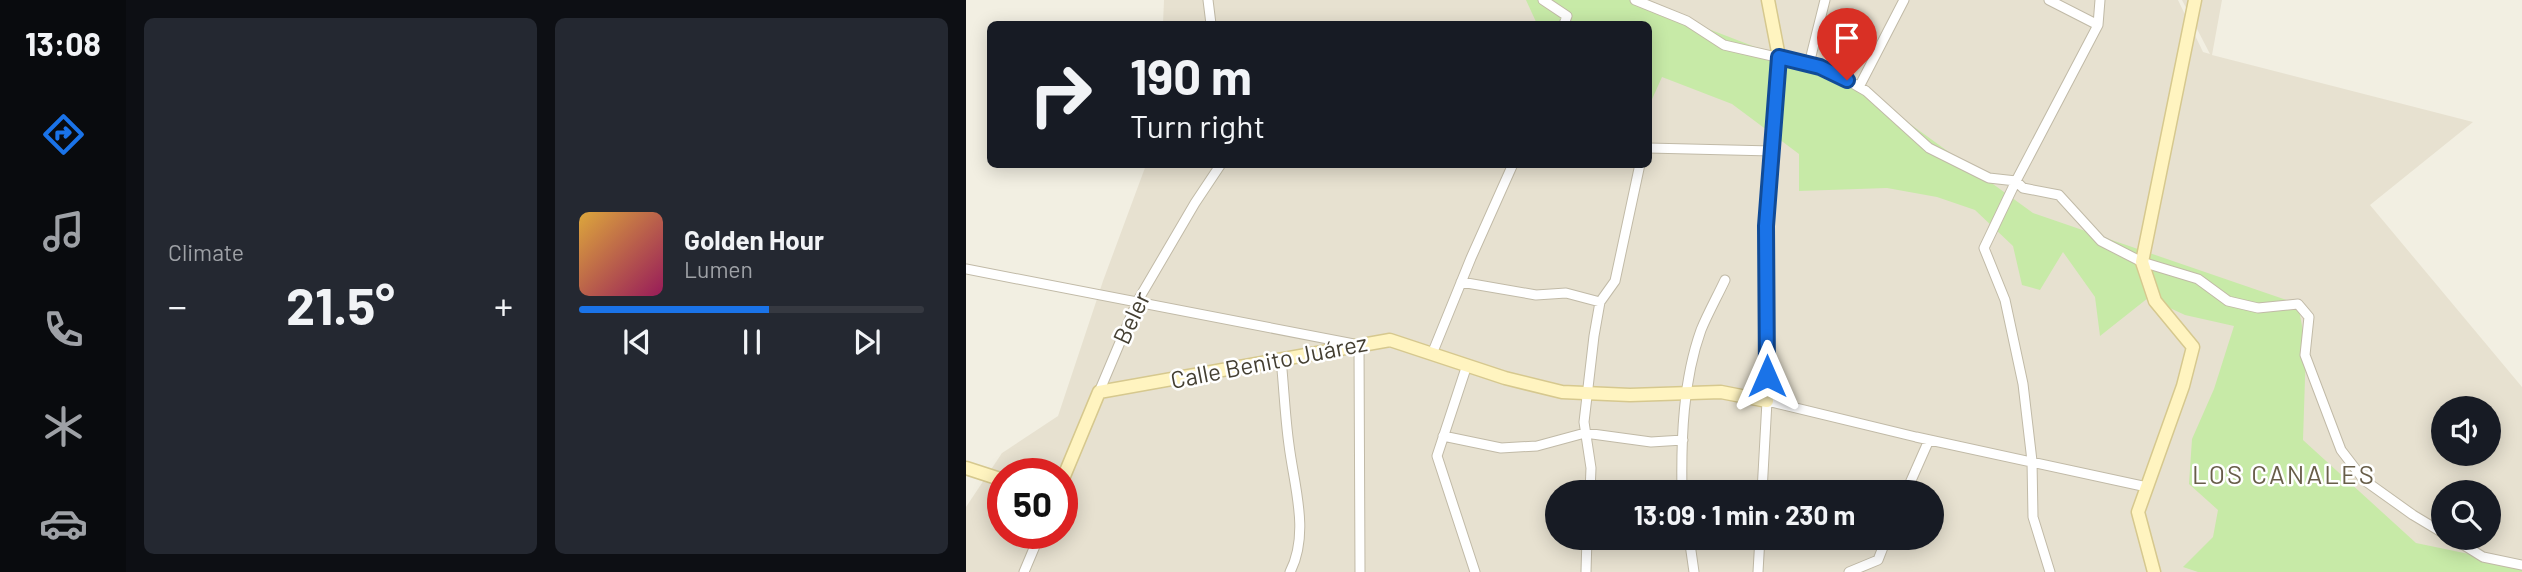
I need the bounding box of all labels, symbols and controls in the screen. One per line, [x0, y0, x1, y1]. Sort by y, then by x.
pin [1817, 8, 1877, 80]
icon: arrive [1828, 19, 1866, 57]
text: 13:08 [25, 24, 101, 62]
text: 190 m [1130, 46, 1252, 105]
icon: right [1015, 49, 1106, 140]
text: Turn right [1130, 106, 1265, 144]
icon: directions [39, 110, 88, 159]
icon: music [39, 207, 88, 256]
text: Golden Hour [684, 224, 824, 255]
text: Climate [168, 238, 244, 266]
text: Lumen [684, 255, 753, 283]
text: 21.5° [286, 273, 395, 335]
text: − [168, 282, 187, 328]
text: + [494, 282, 513, 328]
street label: Beler [1106, 286, 1155, 348]
icon: phone [39, 305, 88, 354]
icon: previous [618, 323, 656, 361]
icon: pause [733, 323, 771, 361]
icon: next [848, 323, 886, 361]
street label: Calle Benito Juárez [1168, 327, 1369, 394]
position arrow [1730, 339, 1804, 413]
map controls [2431, 396, 2501, 550]
button: sound [2431, 396, 2501, 466]
icon: climate [39, 402, 88, 451]
speed limit sign: 50 [987, 458, 1078, 549]
district label: LOS CANALES [2192, 458, 2376, 489]
button: search [2431, 480, 2501, 550]
icon: car [39, 499, 88, 548]
text: 13:09 · 1 min · 230 m [1634, 499, 1855, 530]

